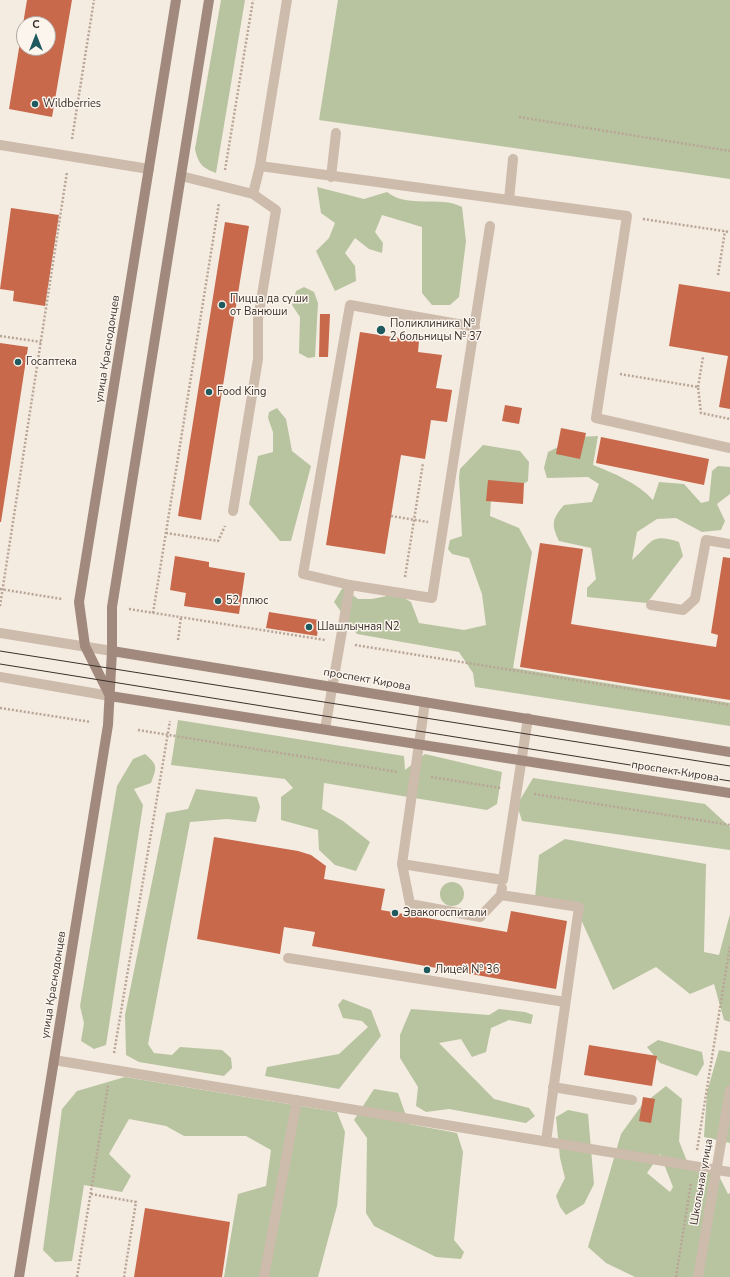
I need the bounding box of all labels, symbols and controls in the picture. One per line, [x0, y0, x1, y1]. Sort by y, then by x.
north arrow [16, 16, 56, 56]
text: С [32, 17, 40, 32]
place label: Wildberries [43, 97, 101, 111]
marker: Wildberries [30, 99, 40, 109]
place label: Пицца да суши от Ванюши [230, 292, 308, 318]
street label: улица Краснодонцев [93, 294, 123, 404]
marker: Пицца да суши от Ванюши [217, 300, 227, 310]
place label: Поликлиника № 2 больницы № 37 [390, 317, 482, 343]
marker: Поликлиника № 2 больницы № 37 [375, 324, 387, 336]
place label: Госаптека [26, 355, 77, 369]
marker: Госаптека [13, 357, 23, 367]
place label: Food King [217, 385, 266, 399]
marker: Food King [204, 387, 214, 397]
place label: 52 плюс [226, 594, 268, 608]
marker: 52 плюс [213, 596, 223, 606]
place label: Шашлычная N2 [317, 620, 400, 634]
marker: Шашлычная N2 [304, 622, 314, 632]
street label: проспект Кирова [322, 666, 412, 694]
street label: проспект Кирова [630, 759, 720, 785]
place label: Эвакогоспитали [403, 906, 487, 920]
marker: Эвакогоспитали [390, 908, 400, 918]
street label: улица Краснодонцев [39, 930, 69, 1040]
place label: Лицей № 36 [435, 963, 499, 977]
marker: Лицей № 36 [422, 965, 432, 975]
street label: Школьная улица [688, 1138, 716, 1226]

